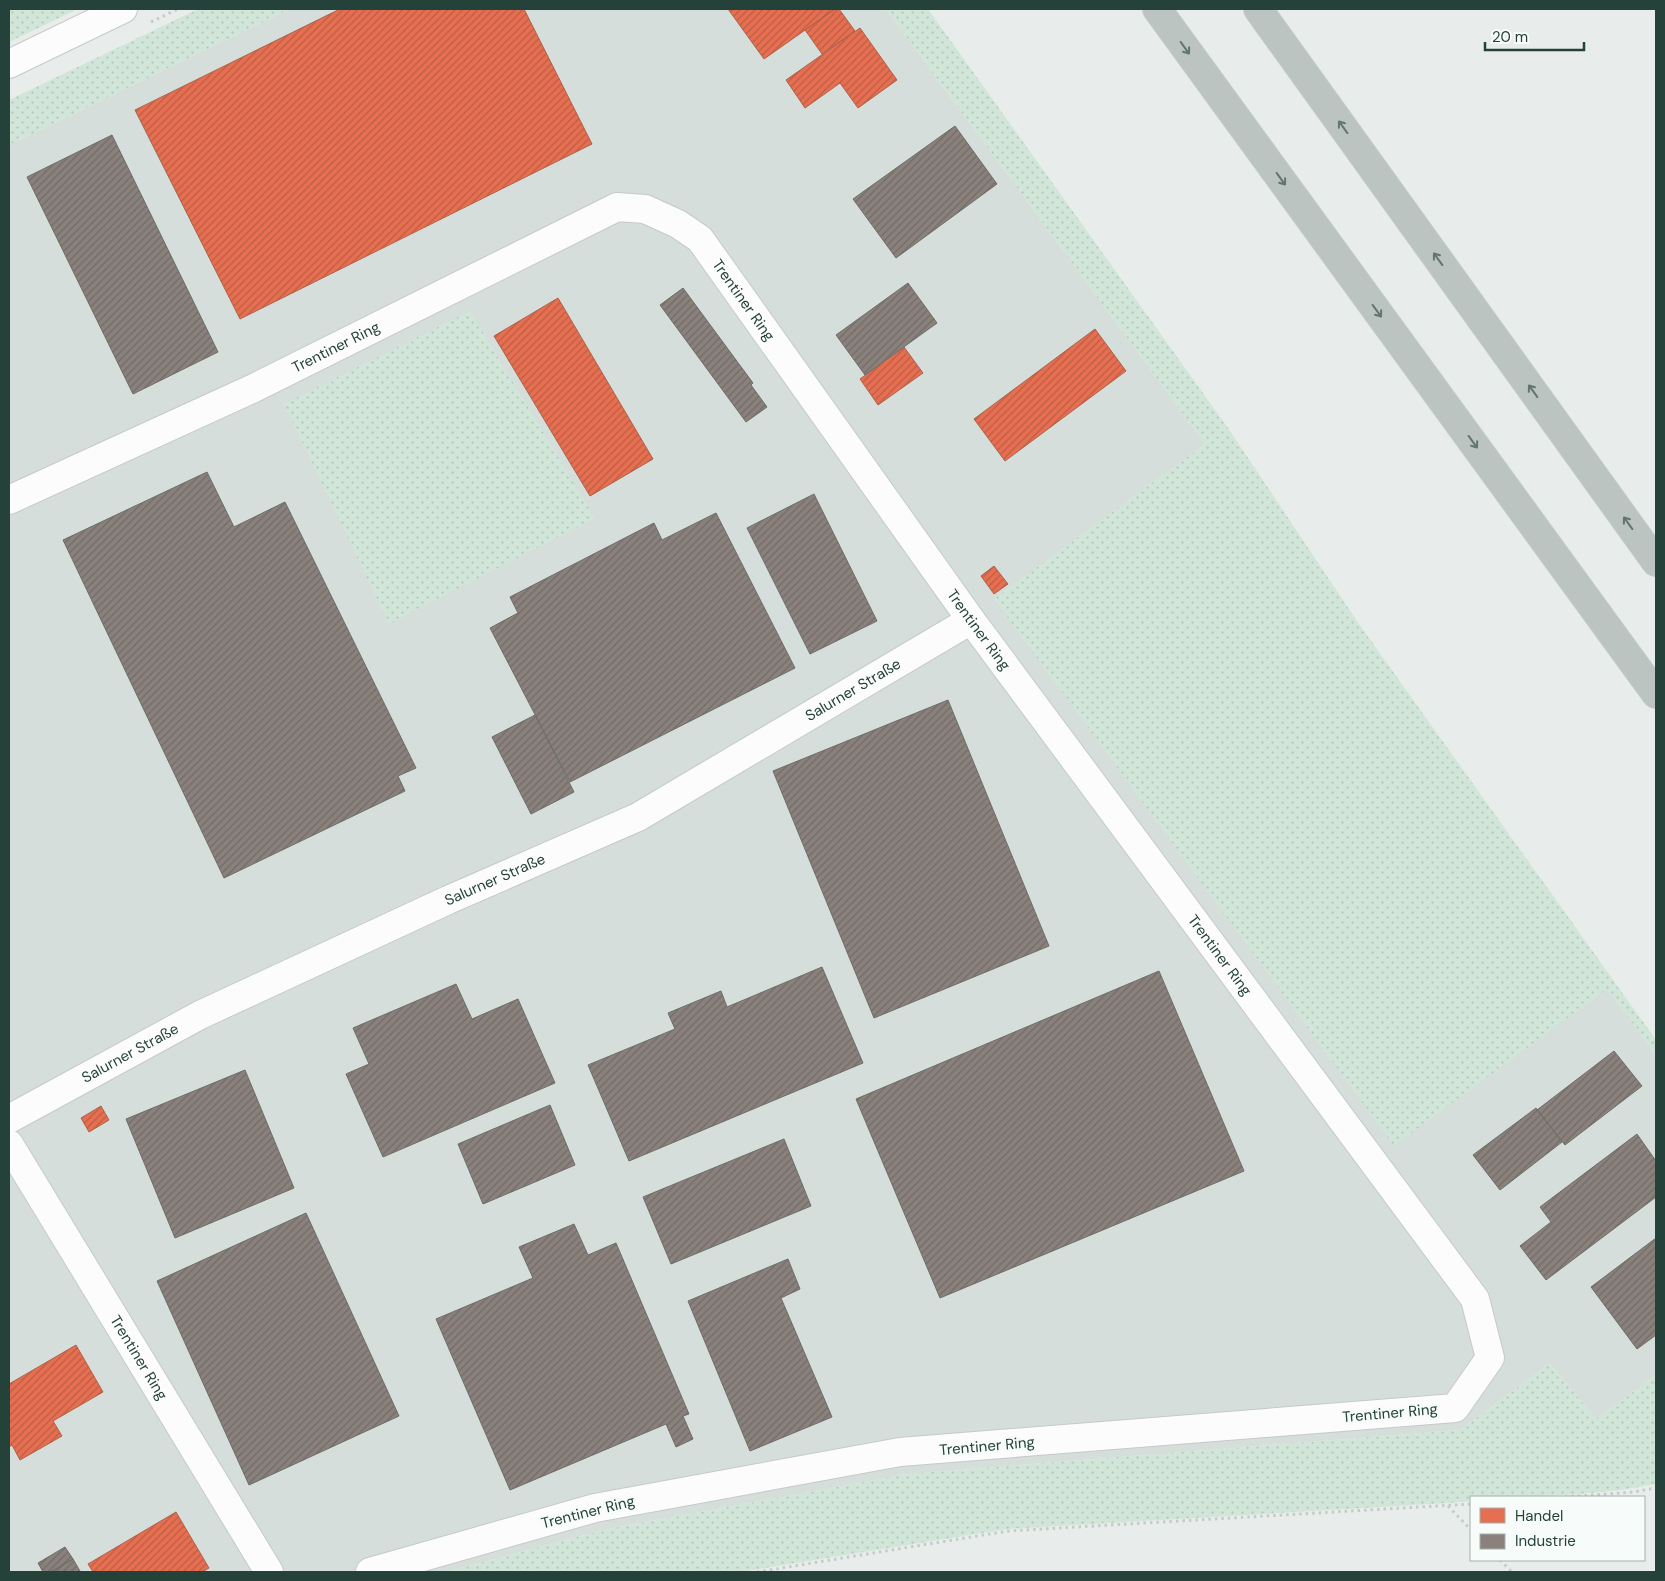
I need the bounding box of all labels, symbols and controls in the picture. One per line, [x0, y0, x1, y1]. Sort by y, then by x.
scale bar [1485, 20, 1584, 52]
text: 20 m [1492, 27, 1528, 47]
one-way arrow [1180, 41, 1190, 55]
one-way arrow [1338, 120, 1348, 134]
one-way arrow [1276, 172, 1286, 186]
one-way arrow [1433, 252, 1443, 266]
street label: Trentiner Ring [708, 255, 779, 345]
one-way arrow [1372, 304, 1382, 318]
street label: Trentiner Ring [289, 317, 383, 377]
one-way arrow [1528, 384, 1538, 398]
one-way arrow [1467, 435, 1478, 448]
one-way arrow [1623, 516, 1633, 530]
street label: Trentiner Ring [942, 585, 1015, 674]
street label: Salurner Straße [802, 654, 904, 726]
street label: Salurner Straße [442, 849, 548, 910]
street label: Trentiner Ring [1183, 911, 1256, 1000]
street label: Salurner Straße [78, 1018, 182, 1088]
street label: Trentiner Ring [105, 1312, 172, 1404]
street label: Trentiner Ring [1342, 1399, 1438, 1427]
street label: Trentiner Ring [939, 1432, 1035, 1460]
street label: Trentiner Ring [539, 1491, 637, 1533]
legend [1470, 1496, 1645, 1561]
text: Handel [1515, 1506, 1563, 1526]
text: Industrie [1515, 1531, 1576, 1551]

